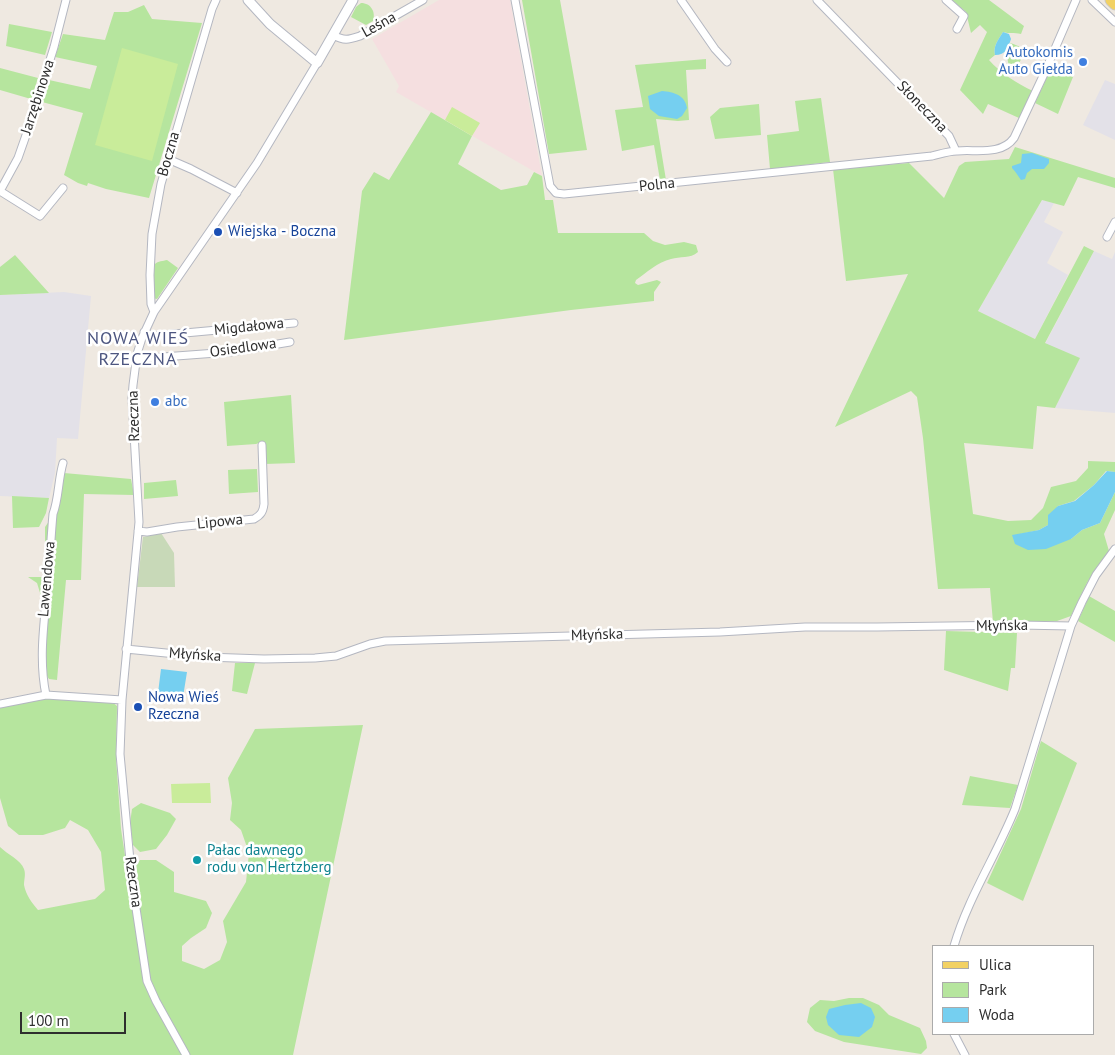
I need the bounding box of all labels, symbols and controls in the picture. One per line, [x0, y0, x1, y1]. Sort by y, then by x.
street label: Leśna [359, 8, 399, 42]
place label: Autokomis Auto Giełda [998, 44, 1073, 79]
marker: Autokomis Auto Giełda [1077, 56, 1089, 68]
street label: Jarzębinowa [17, 57, 59, 137]
street label: Słoneczna [893, 77, 951, 137]
street label: Boczna [154, 130, 184, 178]
street label: Polna [638, 174, 676, 196]
place label: Wiejska - Boczna [228, 223, 336, 241]
marker: Wiejska - Boczna [212, 226, 224, 238]
street label: Migdałowa [213, 314, 285, 340]
district label: NOWA WIEŚ RZECZNA [86, 328, 190, 370]
street label: Osiedlowa [209, 334, 277, 362]
street label: Rzeczna [124, 390, 144, 442]
place label: abc [165, 393, 187, 411]
marker: abc [149, 396, 161, 408]
street label: Lipowa [196, 511, 244, 533]
street label: Lawendowa [35, 540, 59, 618]
street label: Młyńska [976, 617, 1028, 635]
street label: Młyńska [571, 625, 623, 645]
street label: Młyńska [168, 644, 222, 666]
place label: Nowa Wieś Rzeczna [148, 689, 219, 724]
marker: Nowa Wieś Rzeczna [132, 701, 144, 713]
place label: Pałac dawnego rodu von Hertzberg [207, 842, 332, 877]
marker: Pałac dawnego rodu von Hertzberg [191, 854, 203, 866]
street label: Rzeczna [121, 855, 145, 909]
legend [932, 945, 1095, 1035]
text: Ulica [979, 955, 1011, 974]
text: Park [979, 980, 1007, 999]
scale bar [22, 1002, 129, 1034]
text: Woda [979, 1005, 1014, 1024]
text: 100 m [28, 1011, 69, 1030]

